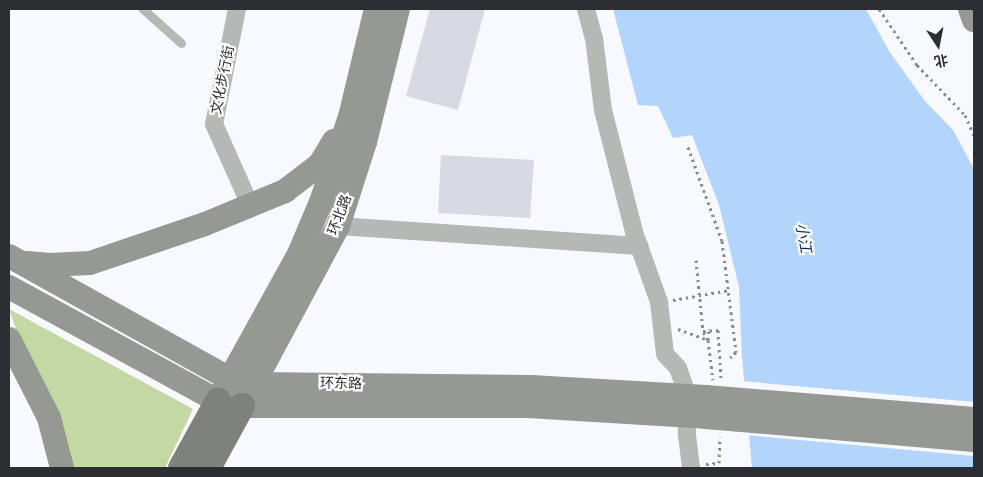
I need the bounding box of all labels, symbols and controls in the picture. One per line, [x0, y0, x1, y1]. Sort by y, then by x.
north arrow [913, 20, 963, 70]
street label: 文化步行街 [208, 44, 238, 116]
text: 北 [932, 51, 949, 70]
street label: 环北路 [325, 192, 355, 238]
water label: 小江 [792, 222, 814, 254]
street label: 环东路 [320, 375, 362, 393]

